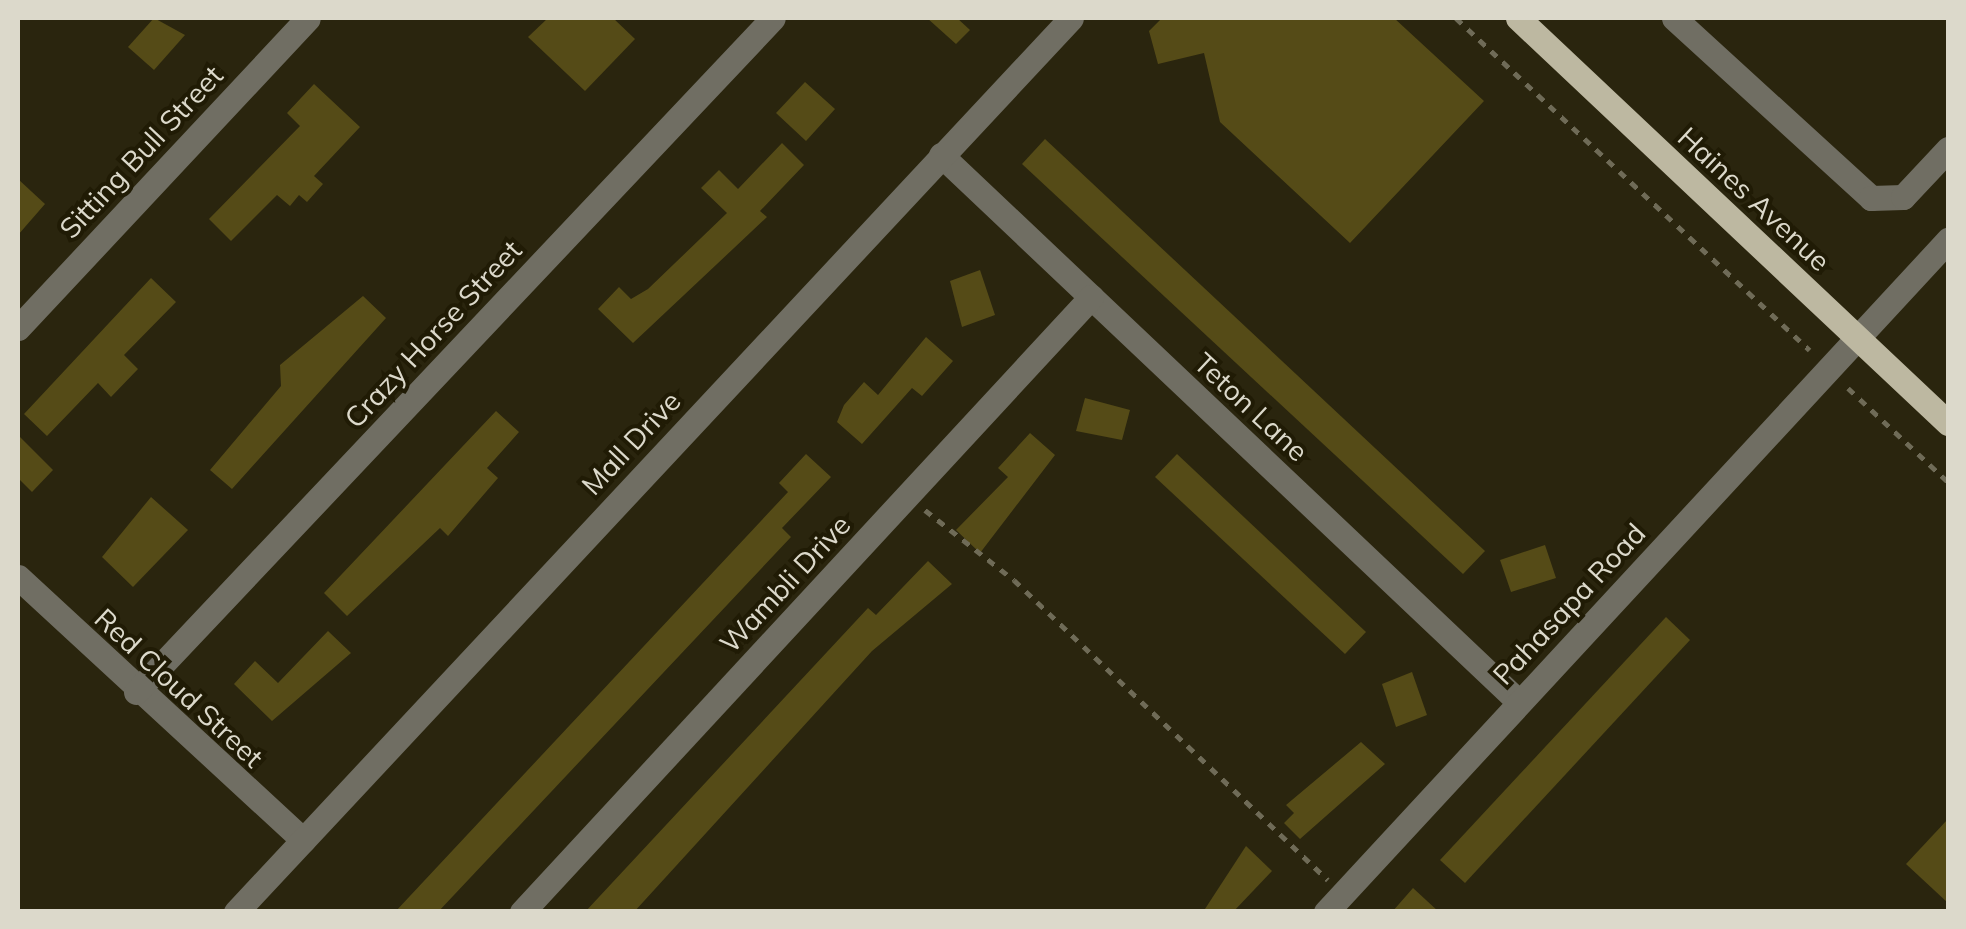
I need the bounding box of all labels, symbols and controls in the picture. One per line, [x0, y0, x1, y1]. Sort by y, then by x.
street label: Sitting Bull Street [52, 59, 230, 245]
street label: Haines Avenue [1671, 120, 1837, 278]
street label: Crazy Horse Street [338, 233, 528, 435]
street label: Teton Lane [1187, 346, 1315, 468]
street label: Mall Drive [575, 384, 687, 502]
street label: Wambli Drive [713, 508, 857, 660]
street label: Pahasapa Road [1486, 517, 1652, 691]
street label: Red Cloud Street [88, 601, 270, 775]

